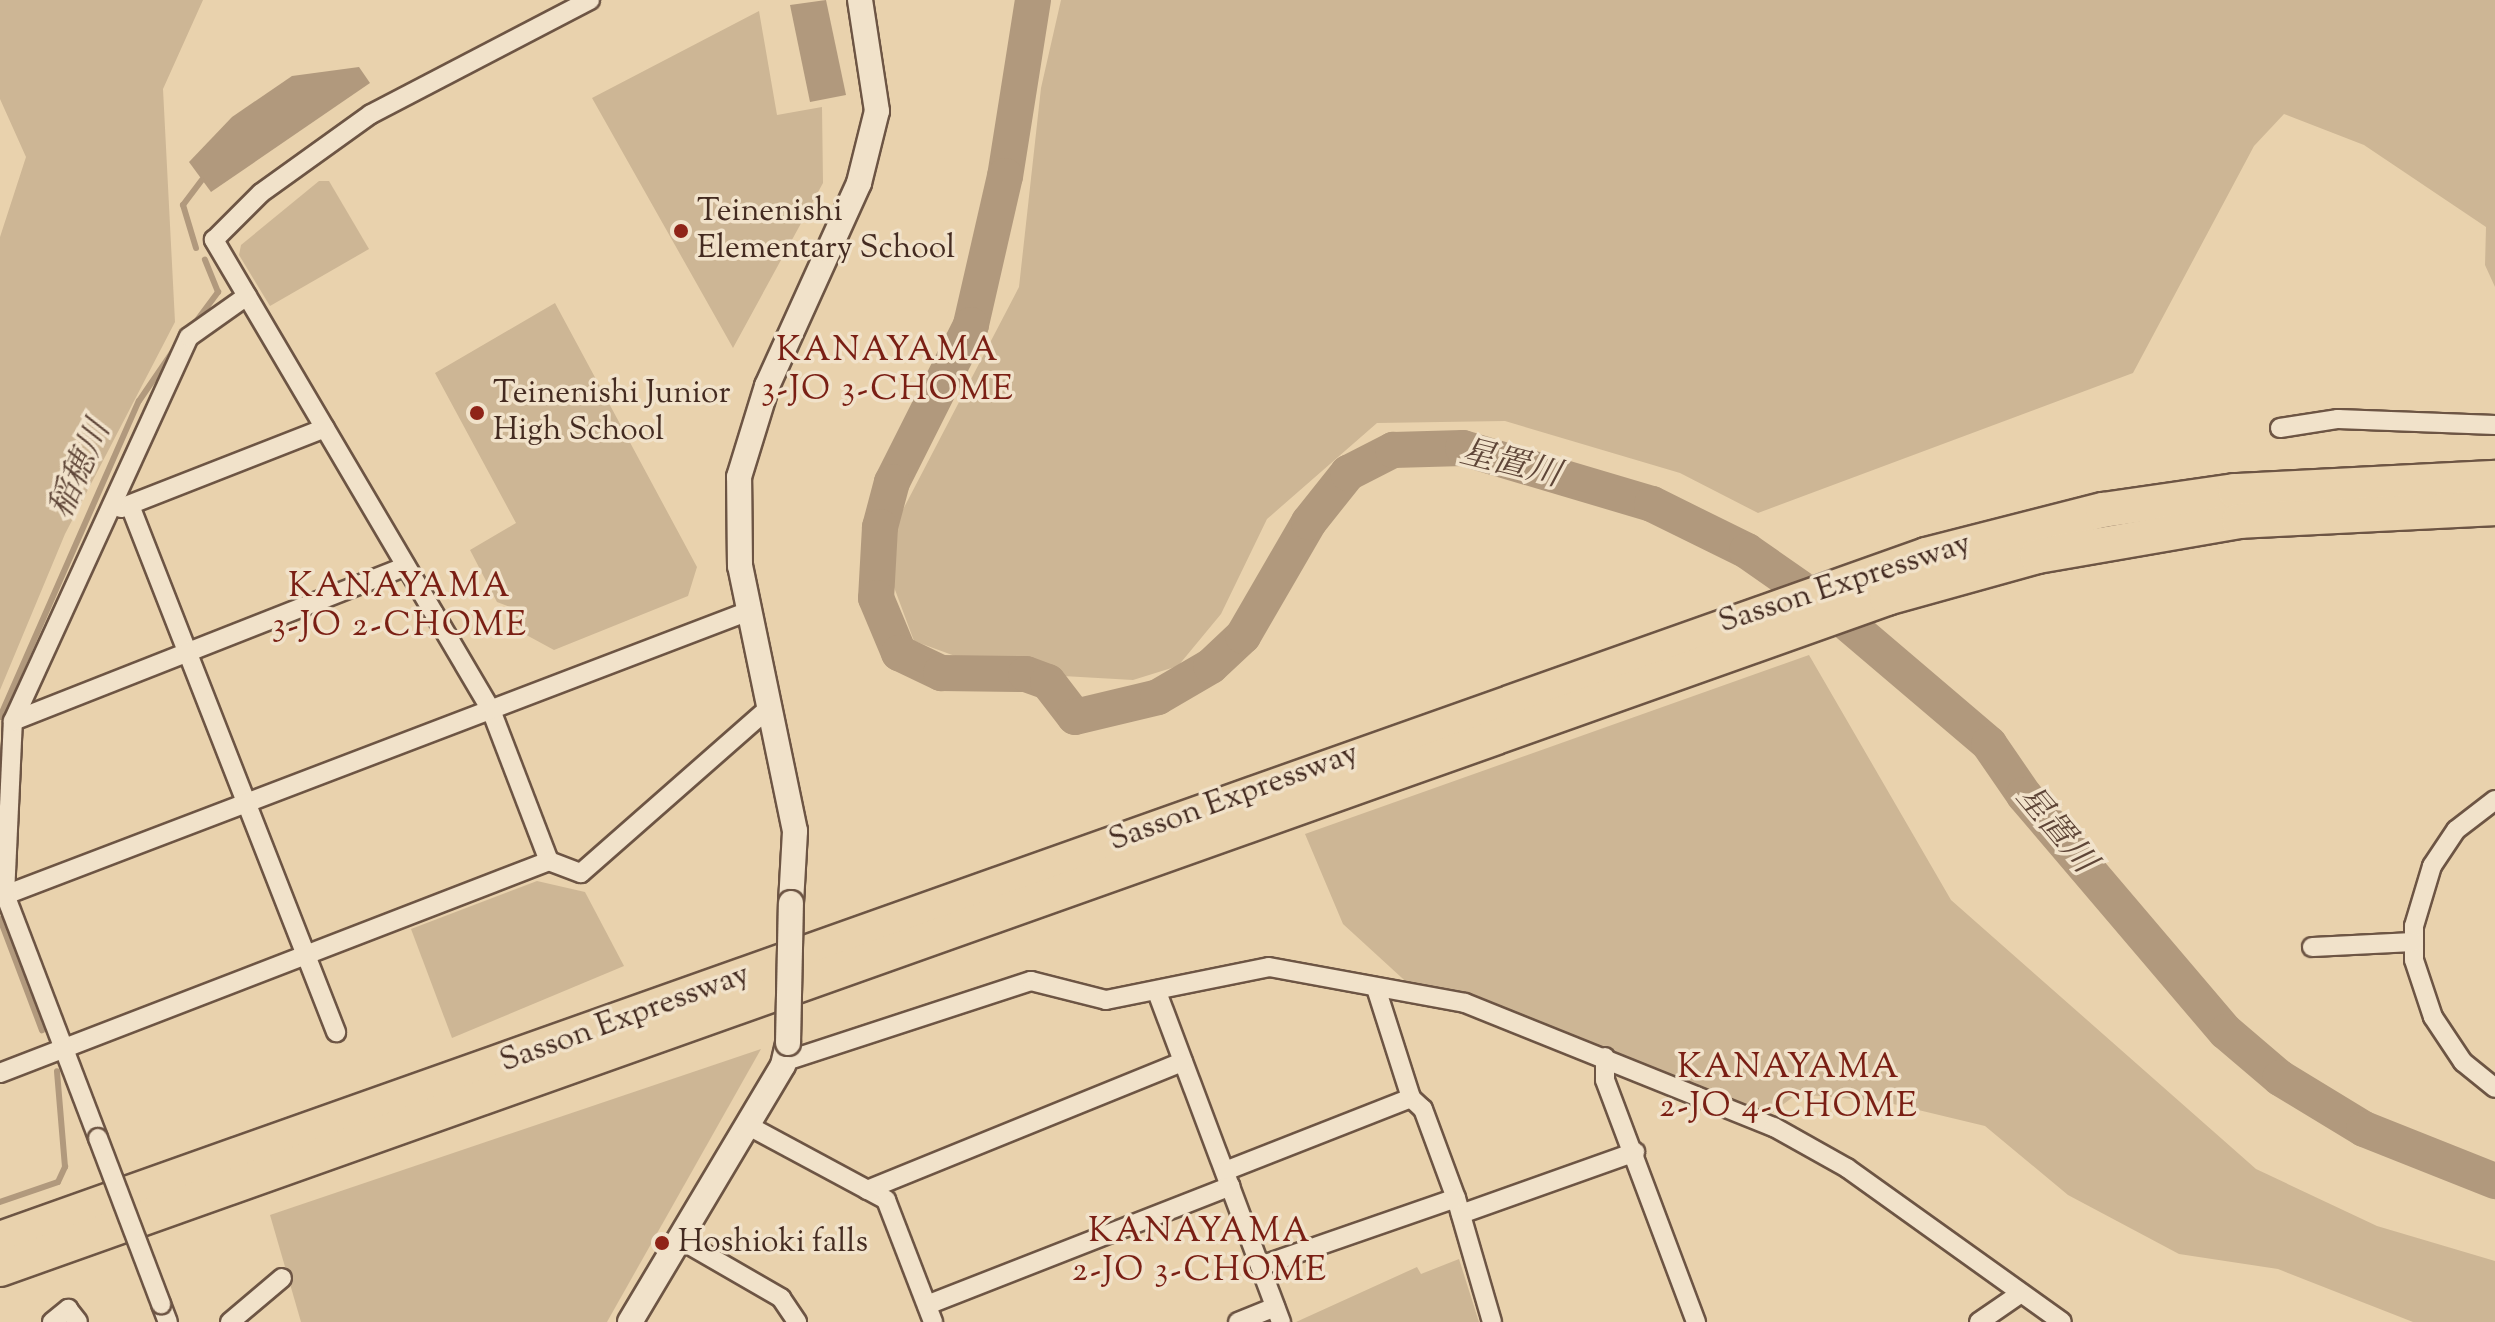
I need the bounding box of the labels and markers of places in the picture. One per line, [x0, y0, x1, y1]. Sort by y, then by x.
place label: Teinenishi Elementary School [697, 194, 955, 269]
marker: Teinenishi Elementary School [672, 222, 690, 240]
place label: Teinenishi Junior High School [493, 376, 731, 451]
marker: Teinenishi Junior High School [468, 404, 486, 422]
place label: Hoshioki falls [678, 1224, 868, 1262]
marker: Hoshioki falls [653, 1234, 671, 1252]

